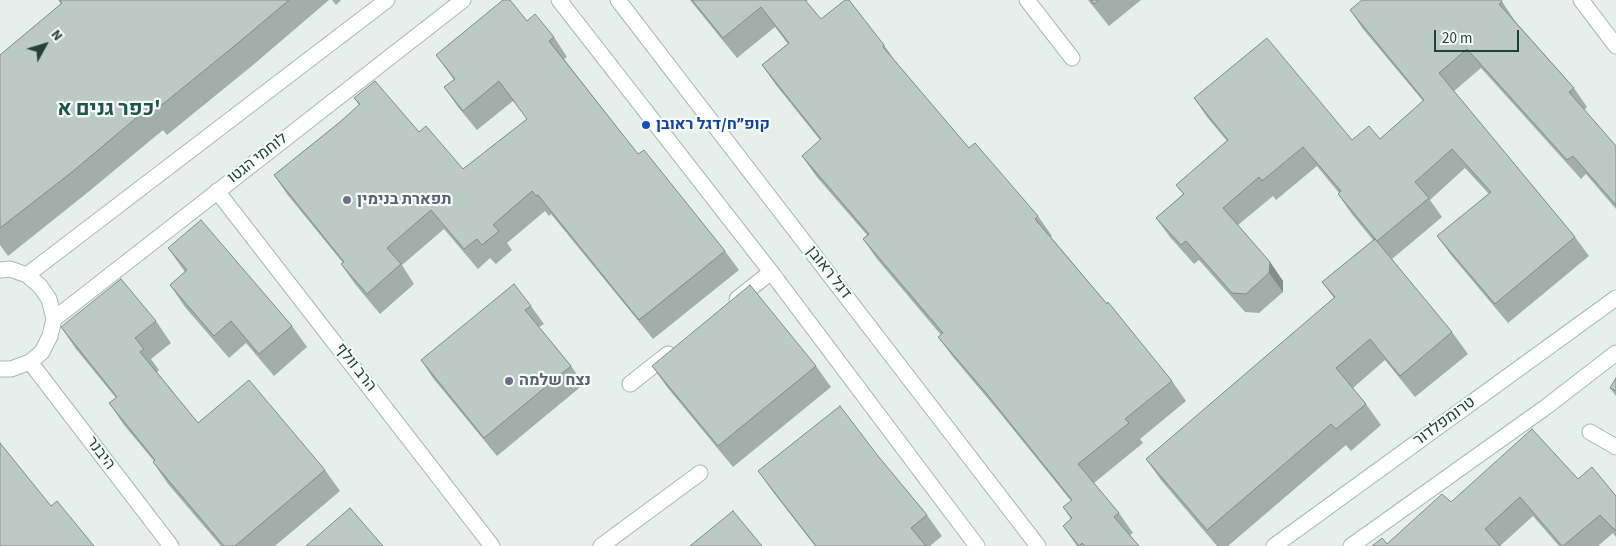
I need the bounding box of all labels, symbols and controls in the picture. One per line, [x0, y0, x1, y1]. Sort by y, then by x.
north arrow [20, 20, 70, 70]
scale bar [1436, 20, 1521, 52]
text: N [46, 26, 67, 45]
text: 20 m [1442, 28, 1472, 49]
district label: כפר גנים א' [57, 97, 161, 123]
place label: קופ״ח/דגל ראובן [656, 115, 770, 135]
marker: קופ״ח/דגל ראובן [640, 119, 652, 131]
street label: לוחמי הגטו [224, 130, 292, 188]
place label: תפארת בנימין [357, 190, 452, 210]
marker: תפארת בנימין [341, 194, 353, 206]
street label: דגל ראובן [801, 243, 855, 303]
street label: הרב וולף [330, 340, 380, 396]
place label: נצח שלמה [519, 371, 591, 391]
marker: נצח שלמה [503, 375, 515, 387]
street label: טרומפלדור [1410, 393, 1480, 451]
street label: היבנר [81, 434, 119, 474]

